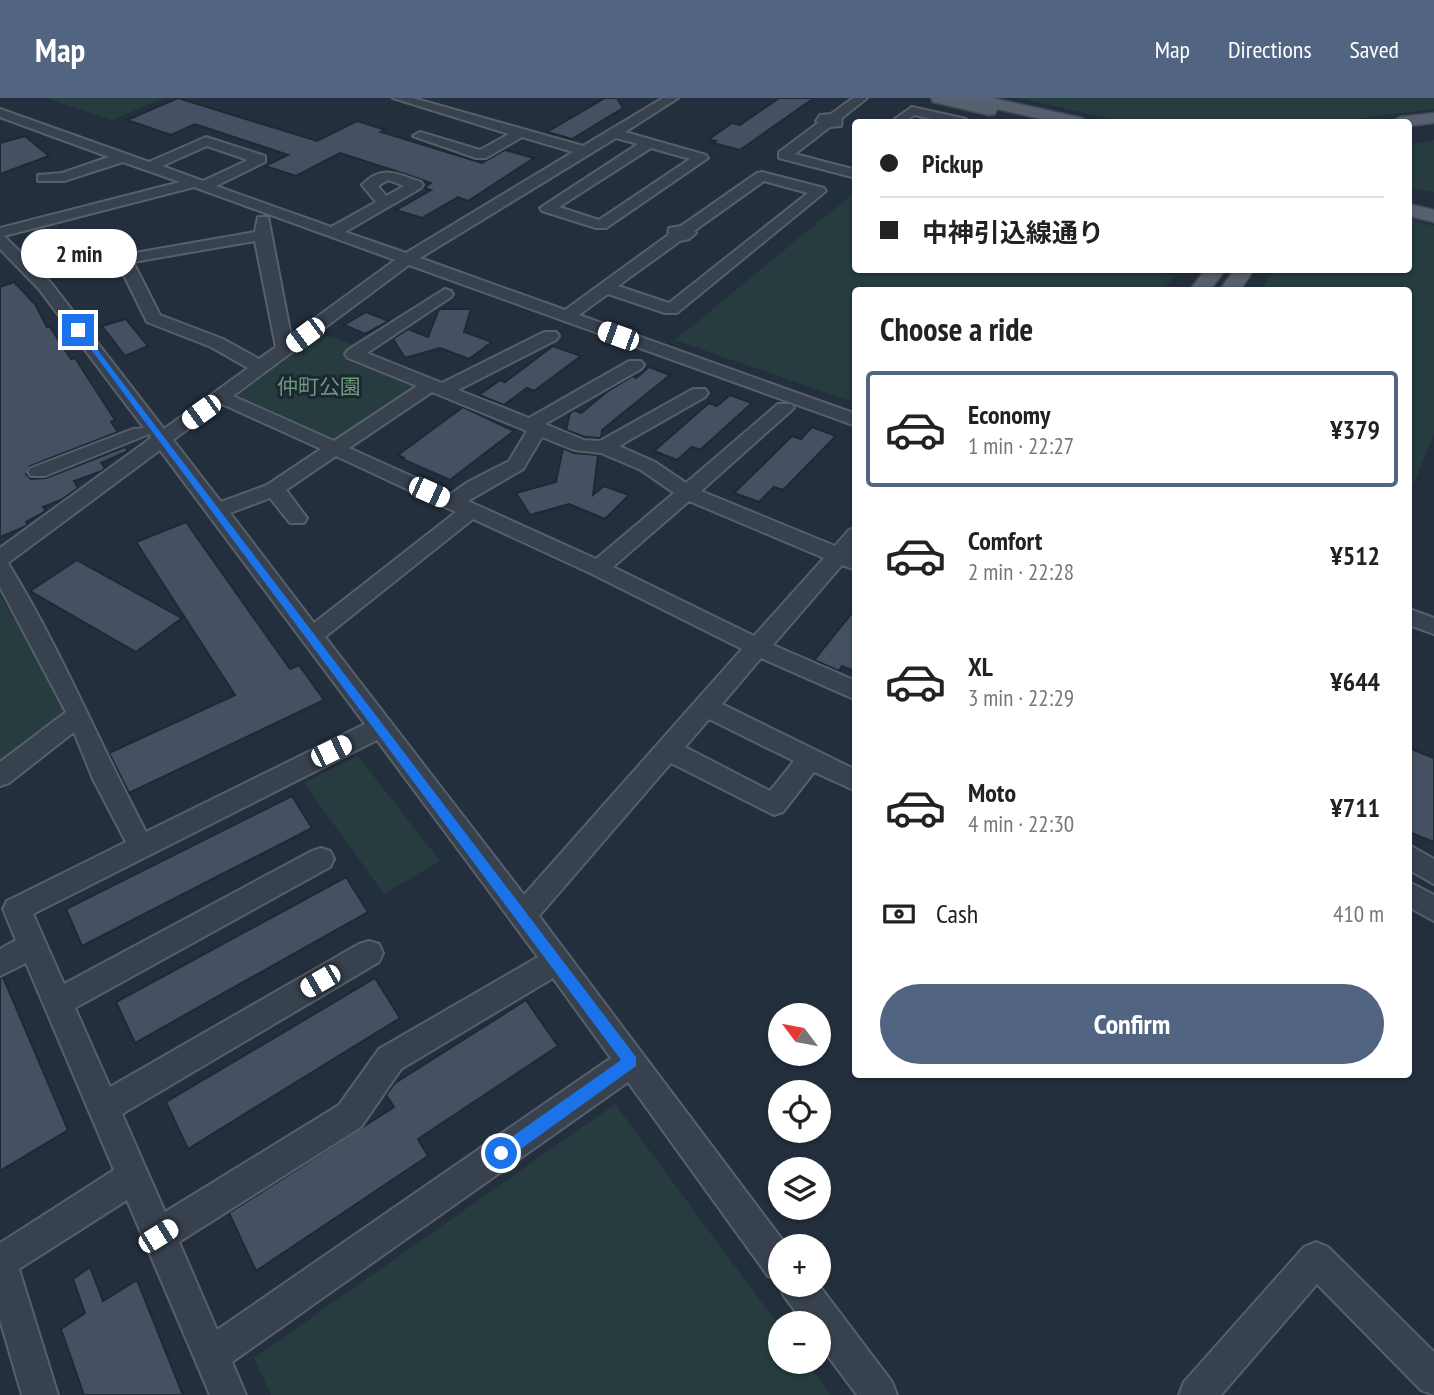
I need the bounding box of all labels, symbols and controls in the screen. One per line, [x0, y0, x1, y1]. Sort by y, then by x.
text: Map [35, 28, 85, 71]
text: Map [1155, 34, 1190, 65]
text: Directions [1228, 34, 1312, 65]
text: Saved [1350, 34, 1399, 65]
text: Pickup [922, 147, 983, 180]
text: 中神引込線通り [922, 216, 1104, 249]
callout: 2 min [20, 229, 136, 278]
text: 2 min [56, 239, 102, 268]
text: Choose a ride [880, 308, 1033, 350]
route end [62, 314, 94, 346]
car [282, 314, 329, 356]
car [595, 319, 642, 353]
park label: 仲町公園 [277, 373, 361, 400]
car [178, 391, 225, 433]
icon: car [884, 398, 947, 461]
text: Economy [968, 398, 1050, 431]
text: ¥379 [1330, 413, 1380, 446]
text: 1 min · 22:27 [968, 431, 1074, 460]
car [406, 474, 453, 510]
icon: car [884, 524, 947, 587]
text: Comfort [968, 524, 1042, 557]
text: ¥512 [1330, 539, 1380, 572]
text: 2 min · 22:28 [968, 557, 1074, 586]
icon: car [884, 650, 947, 713]
text: XL [968, 650, 993, 683]
text: ¥644 [1330, 665, 1380, 698]
text: 3 min · 22:29 [968, 683, 1074, 712]
car [308, 732, 355, 770]
icon: car [884, 776, 947, 839]
text: Moto [968, 776, 1016, 809]
text: ¥711 [1330, 791, 1380, 824]
text: 4 min · 22:30 [968, 809, 1074, 838]
icon: cash [880, 895, 918, 933]
text: Cash [936, 897, 978, 930]
text: 410 m [1333, 899, 1384, 928]
car [297, 961, 344, 1001]
button: Confirm [880, 984, 1384, 1064]
north arrow [768, 1003, 831, 1066]
map controls [768, 1003, 831, 1374]
button: locate [768, 1080, 831, 1143]
route start [485, 1137, 517, 1169]
button: layers [768, 1157, 831, 1220]
car [135, 1216, 182, 1256]
button: + [768, 1234, 831, 1297]
button: − [768, 1311, 831, 1374]

